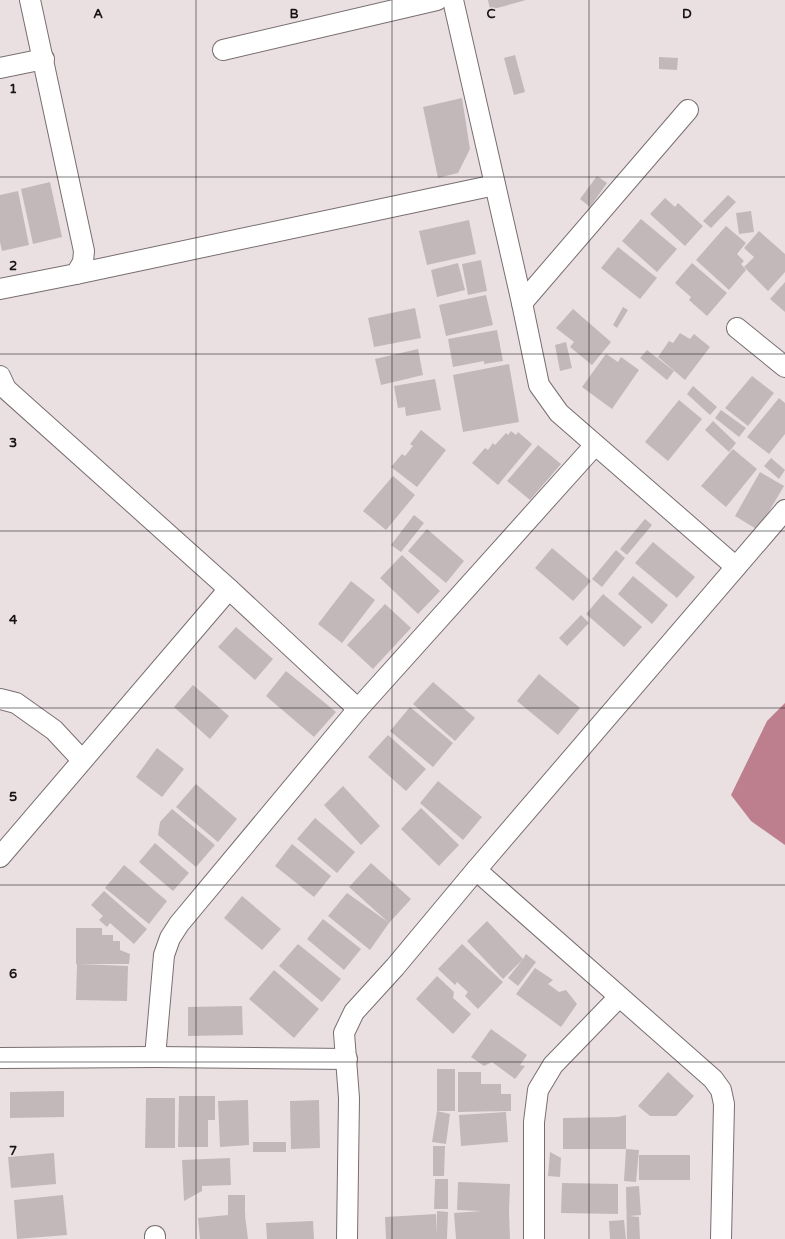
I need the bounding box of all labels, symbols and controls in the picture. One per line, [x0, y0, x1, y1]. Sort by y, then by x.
text: A [93, 6, 103, 22]
text: B [289, 6, 299, 22]
text: C [486, 6, 496, 22]
text: D [682, 6, 692, 22]
text: 1 [9, 81, 17, 97]
text: 2 [9, 258, 17, 274]
text: 3 [9, 435, 17, 451]
text: 4 [9, 612, 18, 628]
text: 5 [9, 789, 17, 805]
text: 6 [9, 966, 17, 982]
text: 7 [9, 1143, 17, 1159]

